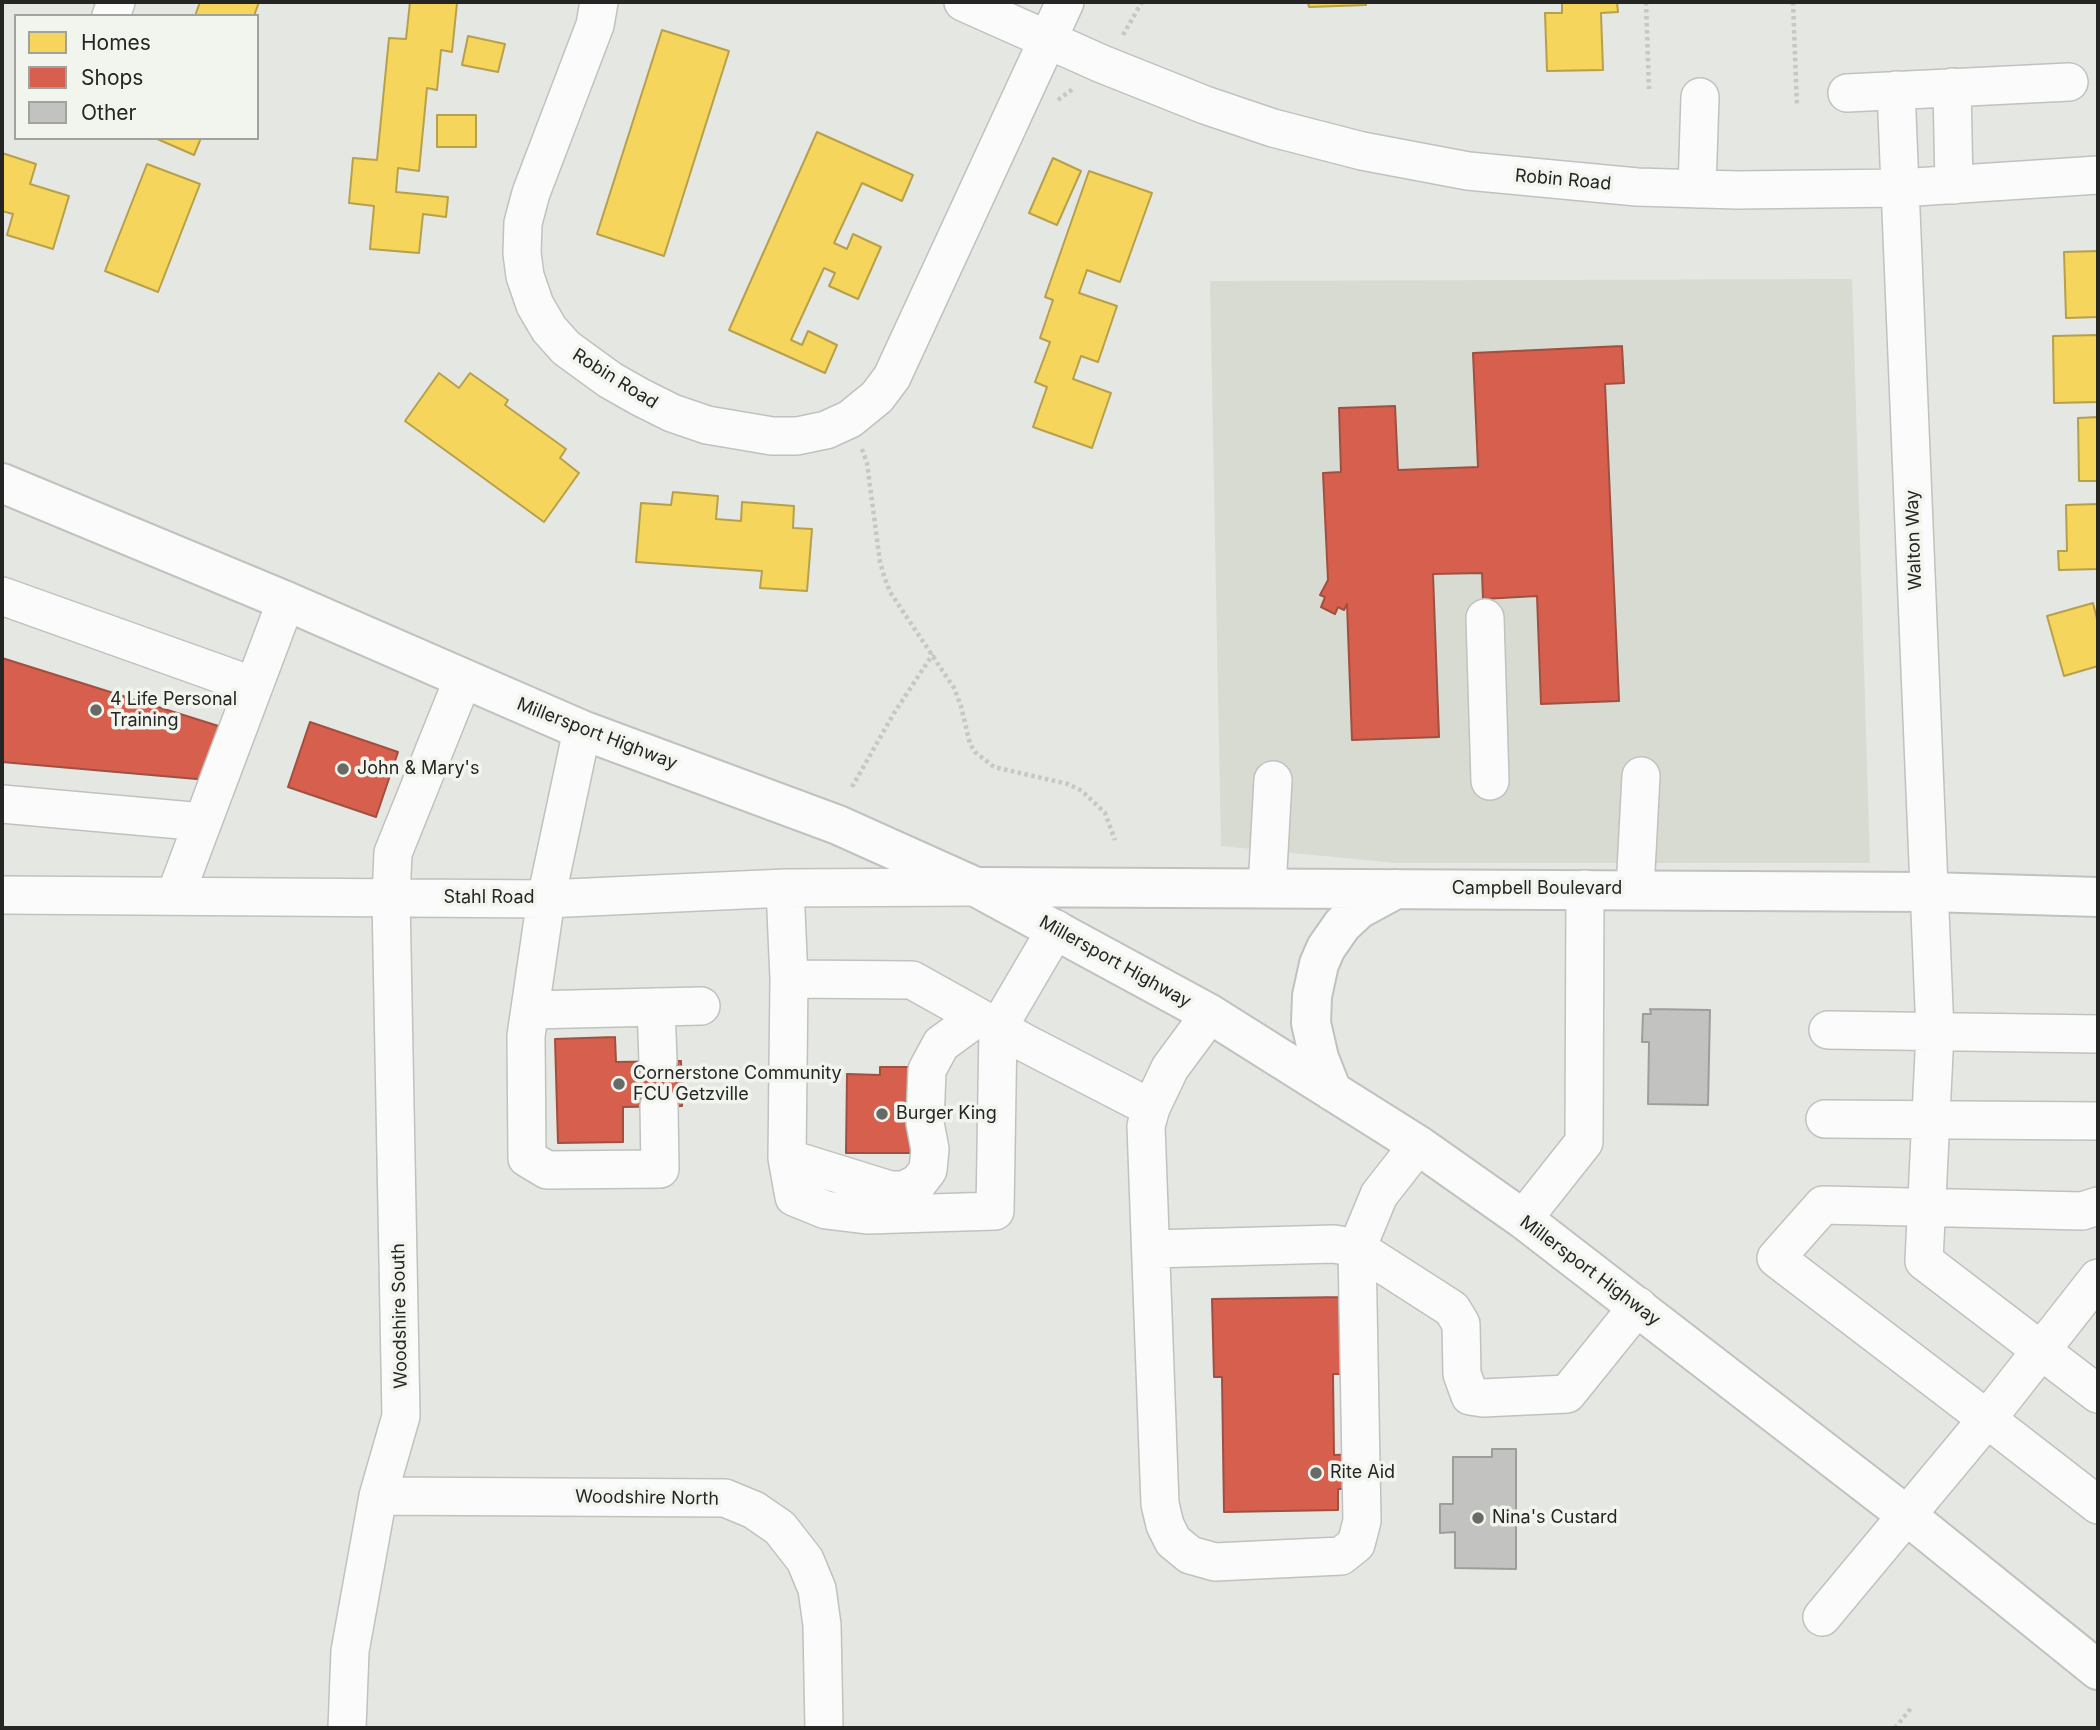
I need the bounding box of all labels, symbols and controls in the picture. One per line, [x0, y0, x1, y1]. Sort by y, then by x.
legend [14, 14, 259, 140]
text: Homes [81, 30, 151, 55]
text: Shops [81, 65, 143, 90]
text: Other [81, 100, 137, 125]
street label: Robin Road [1514, 165, 1612, 195]
street label: Robin Road [568, 344, 662, 414]
street label: Walton Way [1901, 489, 1927, 591]
place label: 4 Life Personal Training [110, 689, 237, 732]
street label: Millersport Highway [514, 693, 680, 775]
marker: 4 Life Personal Training [88, 702, 104, 718]
place label: John & Mary's [357, 758, 480, 780]
marker: John & Mary's [335, 761, 351, 777]
street label: Campbell Boulevard [1452, 878, 1622, 900]
street label: Stahl Road [443, 887, 535, 909]
street label: Millersport Highway [1035, 911, 1195, 1013]
place label: Cornerstone Community FCU Getzville [633, 1063, 842, 1106]
marker: Cornerstone Community FCU Getzville [611, 1076, 627, 1092]
place label: Burger King [896, 1103, 997, 1125]
marker: Burger King [874, 1106, 890, 1122]
street label: Millersport Highway [1516, 1211, 1664, 1331]
street label: Woodshire South [388, 1243, 412, 1389]
place label: Rite Aid [1330, 1462, 1395, 1484]
marker: Rite Aid [1308, 1465, 1324, 1481]
street label: Woodshire North [575, 1486, 719, 1510]
place label: Nina's Custard [1492, 1507, 1617, 1529]
marker: Nina's Custard [1470, 1510, 1486, 1526]

